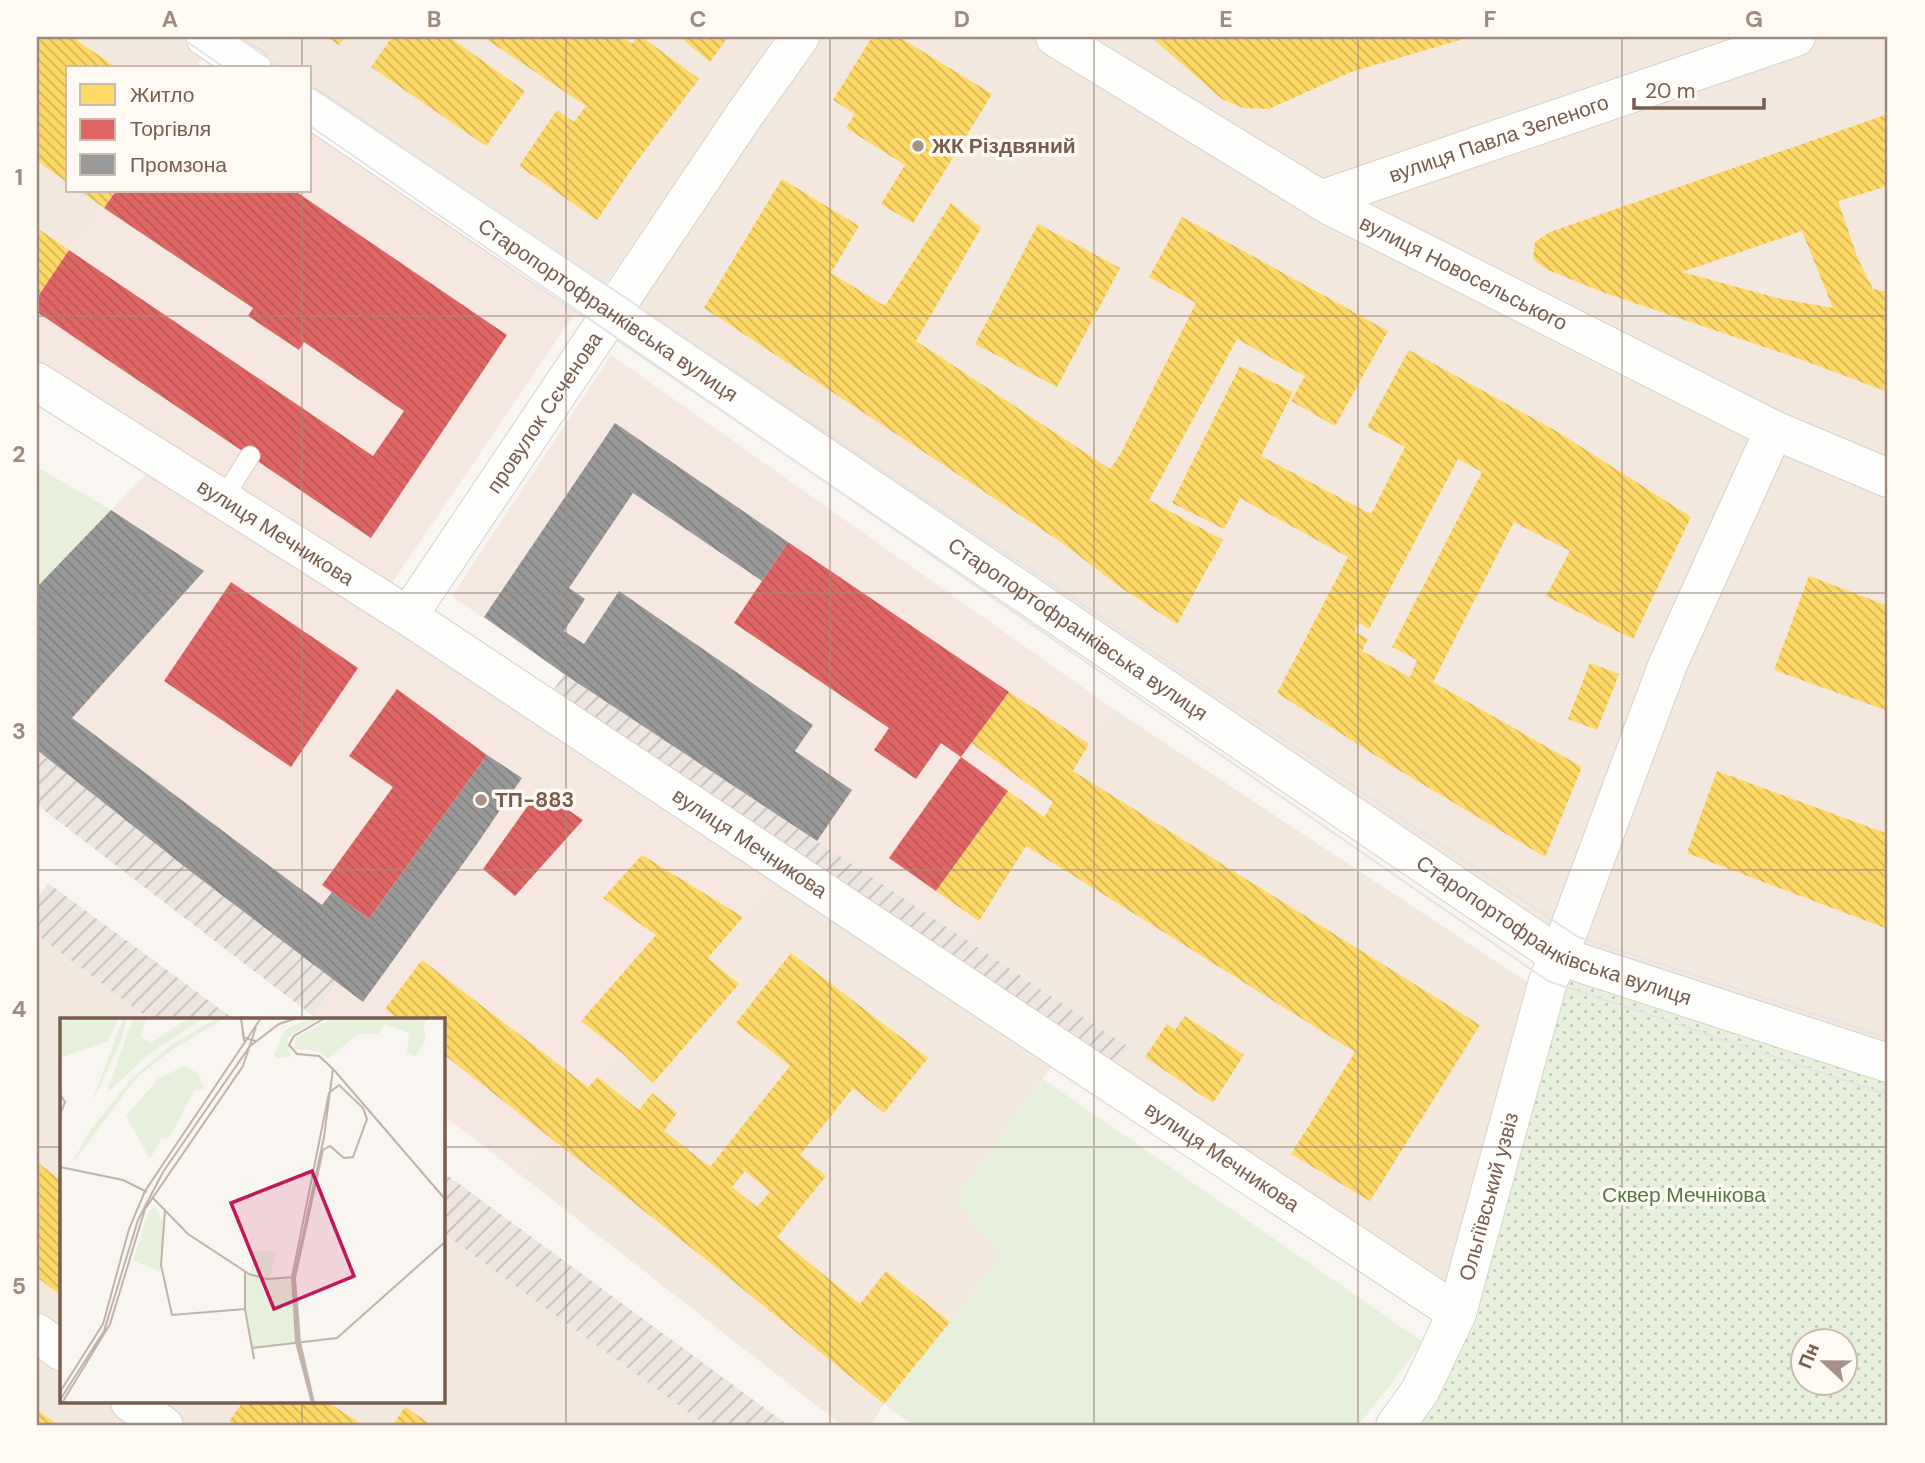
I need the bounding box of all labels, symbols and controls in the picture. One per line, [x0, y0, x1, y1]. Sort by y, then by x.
text: A [162, 4, 178, 34]
text: B [427, 4, 441, 34]
text: C [690, 4, 706, 34]
text: D [954, 4, 970, 34]
text: E [1219, 4, 1233, 34]
text: F [1484, 4, 1497, 34]
text: G [1745, 4, 1763, 34]
legend [66, 66, 312, 192]
scale bar [1634, 66, 1764, 110]
text: 20 m [1645, 77, 1696, 105]
text: Житло [130, 81, 194, 109]
street label: вулиця Павла Зеленого [1385, 88, 1612, 189]
text: Торгівля [130, 115, 211, 143]
place label: ЖК Різдвяний [931, 132, 1076, 160]
marker: ЖК Різдвяний [910, 138, 926, 154]
text: Промзона [130, 151, 227, 179]
text: 1 [15, 162, 23, 192]
street label: вулиця Новосельського [1355, 209, 1572, 337]
street label: Старопортофранківська вулиця [472, 212, 743, 408]
street label: провулок Сєченова [480, 326, 609, 499]
text: 2 [12, 439, 26, 469]
street label: вулиця Мечникова [192, 472, 360, 593]
street label: Старопортофранківська вулиця [942, 531, 1213, 728]
text: 3 [12, 716, 26, 746]
street label: вулиця Мечникова [667, 781, 833, 905]
place label: ТП-883 [495, 786, 574, 814]
marker: ТП-883 [473, 792, 489, 808]
street label: Старопортофранківська вулиця [1411, 849, 1695, 1012]
text: 4 [12, 994, 27, 1024]
inset map [60, 1018, 444, 1404]
street label: вулиця Мечникова [1139, 1095, 1305, 1219]
street label: Ольгіївський узвіз [1452, 1109, 1525, 1284]
park label: Сквер Мечнікова [1602, 1181, 1766, 1209]
text: 5 [12, 1271, 26, 1301]
north arrow [1788, 1326, 1858, 1396]
text: Пн [1792, 1339, 1825, 1372]

